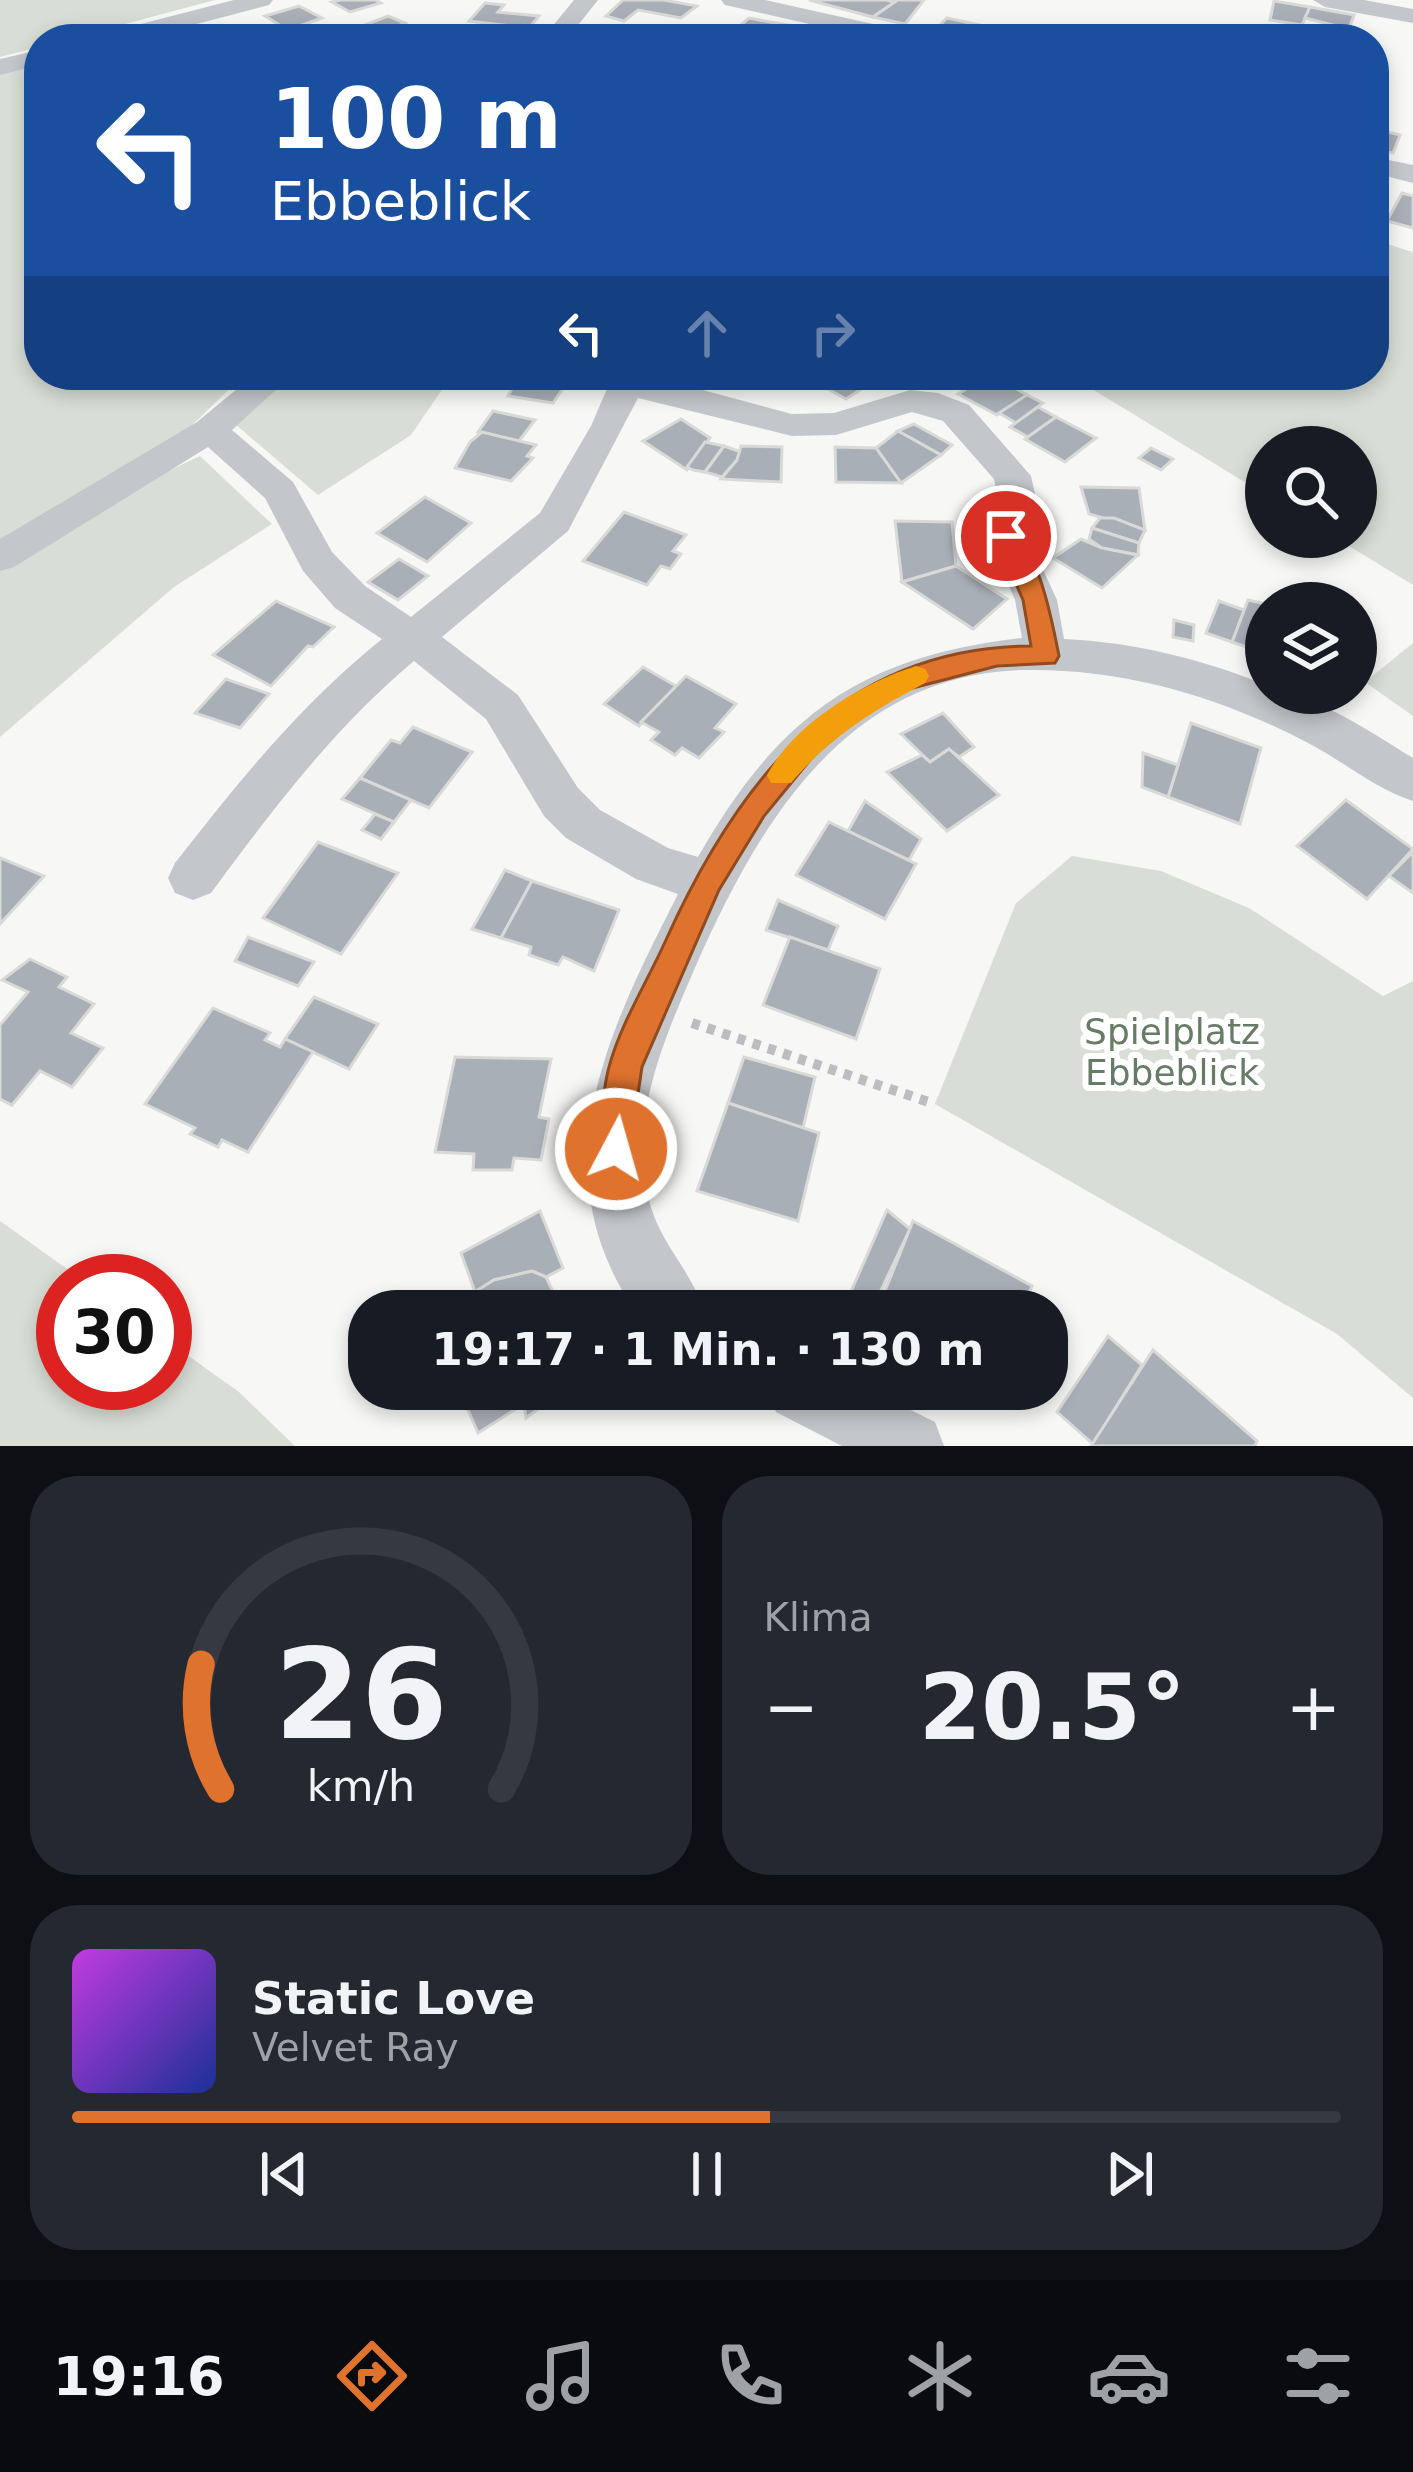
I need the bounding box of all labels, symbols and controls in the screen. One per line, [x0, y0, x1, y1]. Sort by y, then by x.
text: 100 m [270, 70, 562, 168]
icon: left [72, 72, 228, 228]
text: Ebbeblick [270, 170, 531, 233]
icon: left [548, 300, 614, 366]
icon: ahead [674, 300, 740, 366]
icon: right [800, 300, 866, 366]
map controls [1245, 426, 1377, 714]
button: search [1245, 426, 1377, 558]
pin [955, 485, 1057, 587]
icon: arrive [973, 503, 1039, 569]
button: layers [1245, 582, 1377, 714]
park label: Spielplatz Ebbeblick [1084, 1011, 1260, 1093]
position arrow [553, 1086, 679, 1212]
speed limit sign: 30 [36, 1254, 192, 1410]
text: 19:17 · 1 Min. · 130 m [432, 1323, 984, 1376]
text: Klima [764, 1595, 873, 1640]
text: 26 [274, 1622, 448, 1767]
text: 20.5° [919, 1655, 1186, 1760]
text: − [764, 1669, 819, 1746]
text: + [1286, 1669, 1341, 1746]
text: km/h [307, 1760, 415, 1810]
text: Static Love [252, 1972, 535, 2025]
text: Velvet Ray [252, 2025, 458, 2070]
icon: previous [251, 2141, 317, 2207]
icon: pause [674, 2141, 740, 2207]
icon: next [1097, 2141, 1163, 2207]
icon: directions [330, 2334, 414, 2418]
icon: music [519, 2334, 603, 2418]
icon: phone [708, 2334, 792, 2418]
icon: climate [898, 2334, 982, 2418]
icon: car [1087, 2334, 1171, 2418]
icon: filters [1276, 2334, 1360, 2418]
text: 19:16 [53, 2345, 225, 2408]

